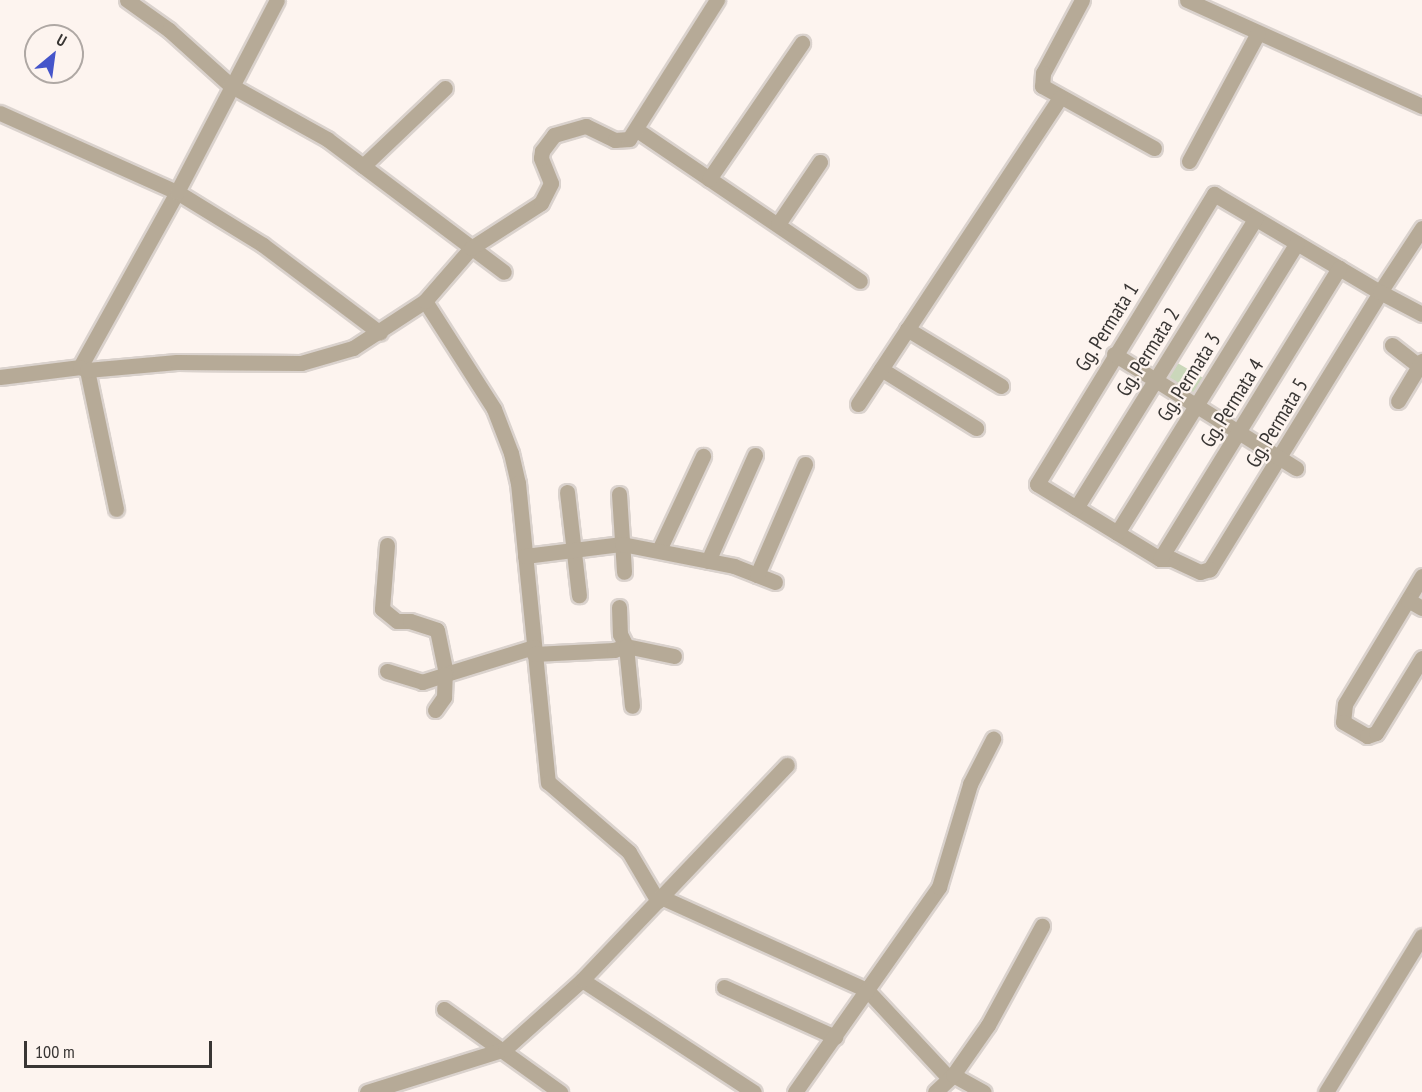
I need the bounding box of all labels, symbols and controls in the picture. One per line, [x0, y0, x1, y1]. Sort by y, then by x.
north arrow [24, 24, 84, 84]
text: U [53, 29, 70, 51]
street label: Gg. Permata 1 [1070, 277, 1144, 377]
street label: Gg. Permata 2 [1111, 302, 1185, 402]
street label: Gg. Permata 3 [1152, 327, 1226, 427]
street label: Gg. Permata 4 [1195, 353, 1269, 453]
street label: Gg. Permata 5 [1240, 373, 1314, 473]
scale bar [27, 1029, 214, 1067]
text: 100 m [35, 1040, 75, 1063]

